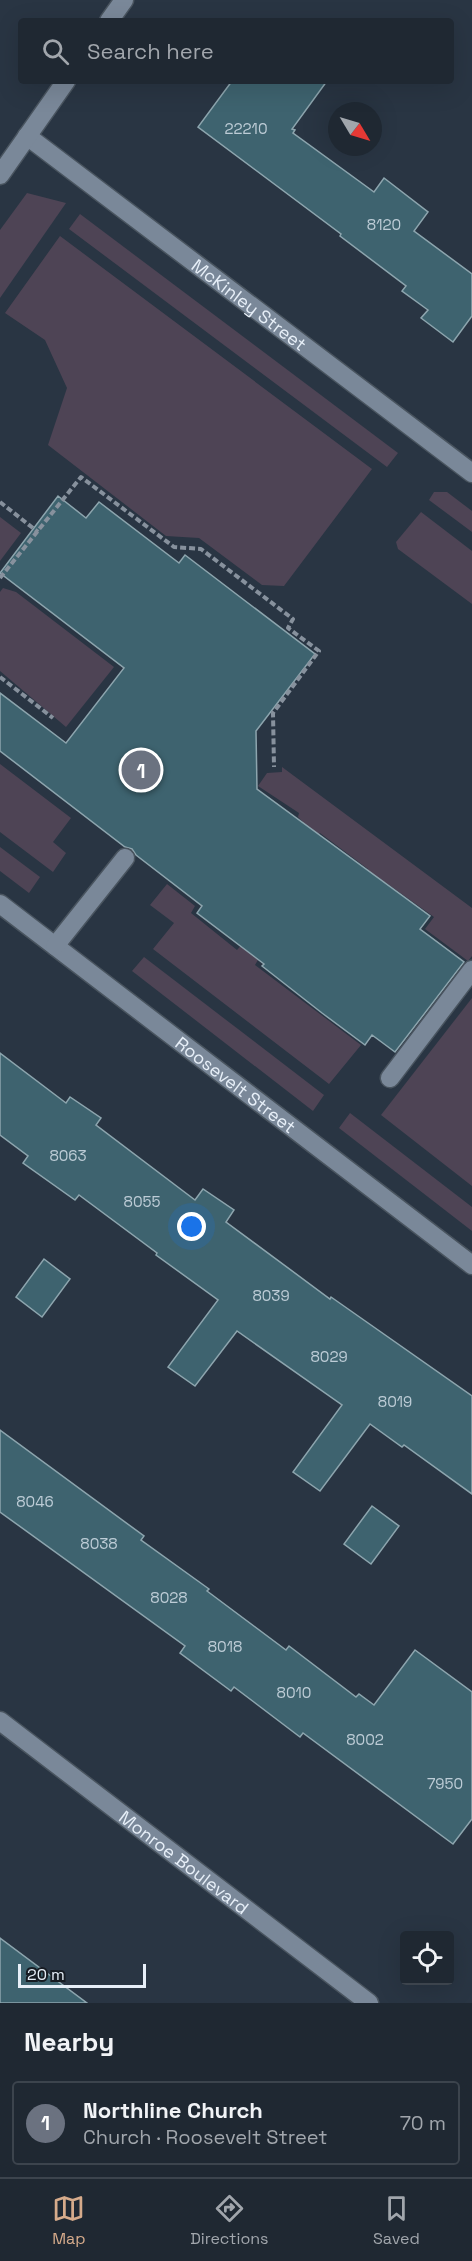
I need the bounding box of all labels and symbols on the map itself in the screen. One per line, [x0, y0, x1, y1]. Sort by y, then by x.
north arrow [328, 102, 382, 156]
house number: 22210 [224, 119, 268, 138]
house number: 8120 [367, 215, 401, 234]
street label: McKinley Street [187, 253, 312, 355]
pin: 1 [122, 748, 160, 792]
street label: Roosevelt Street [171, 1031, 301, 1138]
house number: 8063 [49, 1146, 87, 1165]
house number: 8055 [124, 1192, 160, 1211]
your location [177, 1212, 206, 1241]
house number: 8039 [252, 1286, 290, 1305]
house number: 8029 [310, 1347, 348, 1366]
house number: 8019 [378, 1392, 412, 1411]
house number: 8046 [16, 1492, 54, 1511]
house number: 8038 [80, 1534, 118, 1553]
house number: 8028 [150, 1588, 188, 1607]
house number: 8018 [208, 1637, 242, 1656]
house number: 8010 [277, 1683, 311, 1702]
house number: 8002 [346, 1730, 384, 1749]
house number: 7950 [427, 1774, 463, 1793]
street label: Monroe Boulevard [115, 1805, 254, 1919]
scale bar [18, 1961, 146, 1988]

